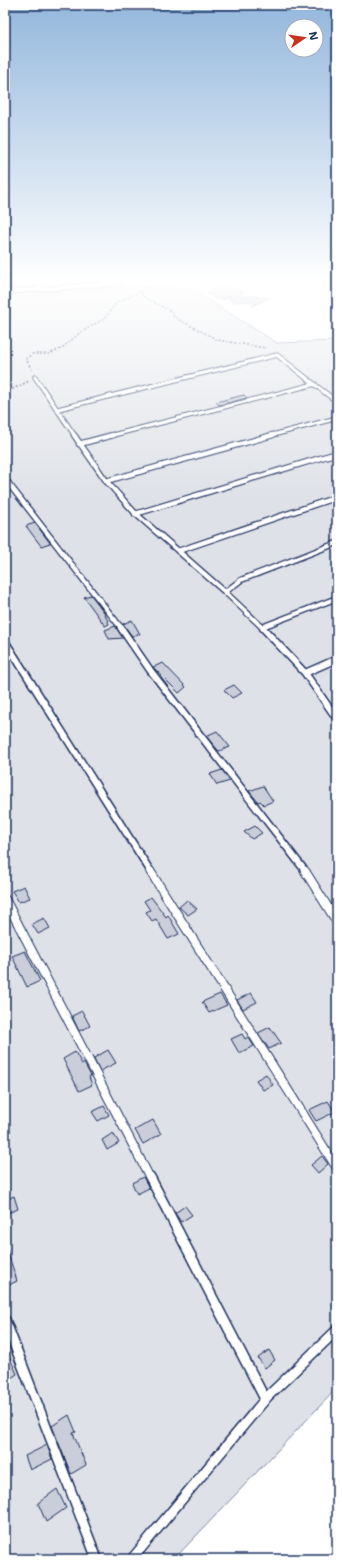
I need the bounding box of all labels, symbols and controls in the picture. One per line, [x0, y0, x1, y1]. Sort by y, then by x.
north arrow [284, 18, 324, 58]
text: N [305, 30, 322, 42]

